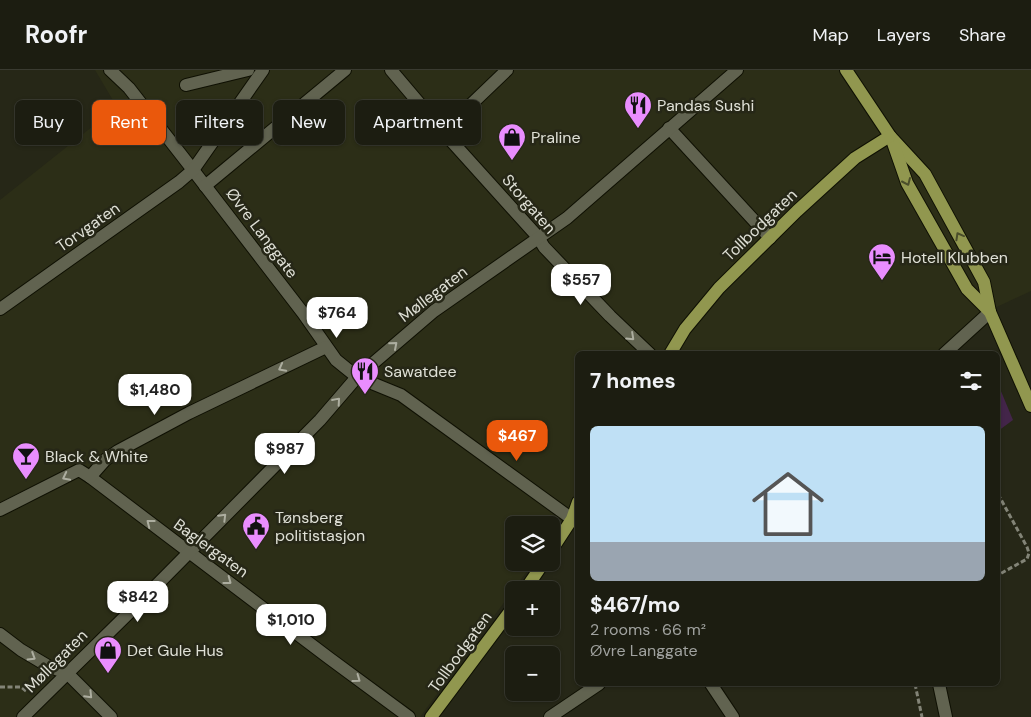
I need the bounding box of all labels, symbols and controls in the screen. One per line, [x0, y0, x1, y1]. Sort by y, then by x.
text: Roofr [25, 19, 87, 50]
text: Map [813, 23, 849, 47]
text: Layers [877, 23, 931, 47]
text: Share [959, 23, 1006, 47]
restaurant icon: Pandas Sushi [623, 90, 653, 129]
place label: Pandas Sushi [657, 95, 754, 116]
chip: Buy [15, 100, 82, 145]
chip: Rent [92, 100, 166, 145]
chip: Filters [176, 100, 263, 145]
chip: New [273, 100, 345, 145]
chip: Apartment [355, 100, 481, 145]
shop icon: Praline [497, 122, 527, 161]
place label: Praline [531, 127, 581, 148]
street label: Storgaten [497, 170, 561, 238]
one-way arrow [900, 177, 911, 186]
street label: Øvre Langgate [221, 184, 303, 282]
street label: Tollbodgaten [718, 184, 802, 266]
street label: Torvgaten [52, 198, 124, 256]
one-way arrow [955, 232, 965, 241]
hotel icon: Hotell Klubben [867, 242, 897, 281]
place label: Hotell Klubben [901, 247, 1008, 268]
street label: Møllegaten [394, 261, 472, 327]
pin: $557 [551, 264, 611, 306]
text: $557 [562, 269, 600, 290]
pin: $764 [307, 296, 367, 339]
text: $764 [318, 302, 356, 323]
one-way arrow [626, 331, 635, 340]
one-way arrow [388, 343, 397, 351]
restaurant icon: Sawatdee [350, 356, 380, 395]
place label: Sawatdee [384, 361, 456, 382]
one-way arrow [278, 362, 287, 372]
text: 7 homes [590, 367, 676, 395]
icon: filters [957, 367, 985, 395]
pin: $1,480 [114, 374, 196, 416]
text: $1,480 [129, 379, 181, 400]
one-way arrow [331, 398, 339, 407]
pin: $467 [487, 420, 547, 462]
text: $467 [498, 425, 536, 446]
pin: $987 [255, 432, 315, 475]
text: $987 [266, 438, 304, 459]
bar icon: Black & White [11, 441, 41, 480]
place label: Black & White [45, 446, 148, 467]
icon: home [743, 459, 833, 549]
one-way arrow [62, 471, 71, 481]
place label: Tønsberg politistasjon [275, 507, 365, 546]
public building icon: Tønsberg politistasjon [241, 511, 271, 550]
street label: Baglergaten [169, 514, 253, 582]
one-way arrow [217, 514, 226, 523]
map controls [505, 516, 560, 701]
button: layers [505, 516, 560, 571]
one-way arrow [147, 520, 156, 528]
one-way arrow [222, 575, 231, 583]
pin: $842 [108, 580, 168, 623]
button: + [505, 581, 560, 636]
text: $842 [118, 586, 158, 607]
text: $467/mo [590, 591, 680, 619]
pin: $1,010 [250, 604, 332, 646]
street label: Tollbodgaten [423, 607, 497, 697]
text: $1,010 [267, 609, 315, 630]
text: 2 rooms · 66 m² [590, 619, 706, 640]
street label: Møllegaten [20, 625, 92, 697]
shop icon: Det Gule Hus [93, 635, 123, 674]
place label: Det Gule Hus [127, 640, 224, 661]
text: Øvre Langgate [590, 640, 698, 661]
button: − [505, 646, 560, 701]
one-way arrow [27, 650, 36, 660]
one-way arrow [351, 673, 361, 682]
one-way arrow [83, 689, 92, 698]

